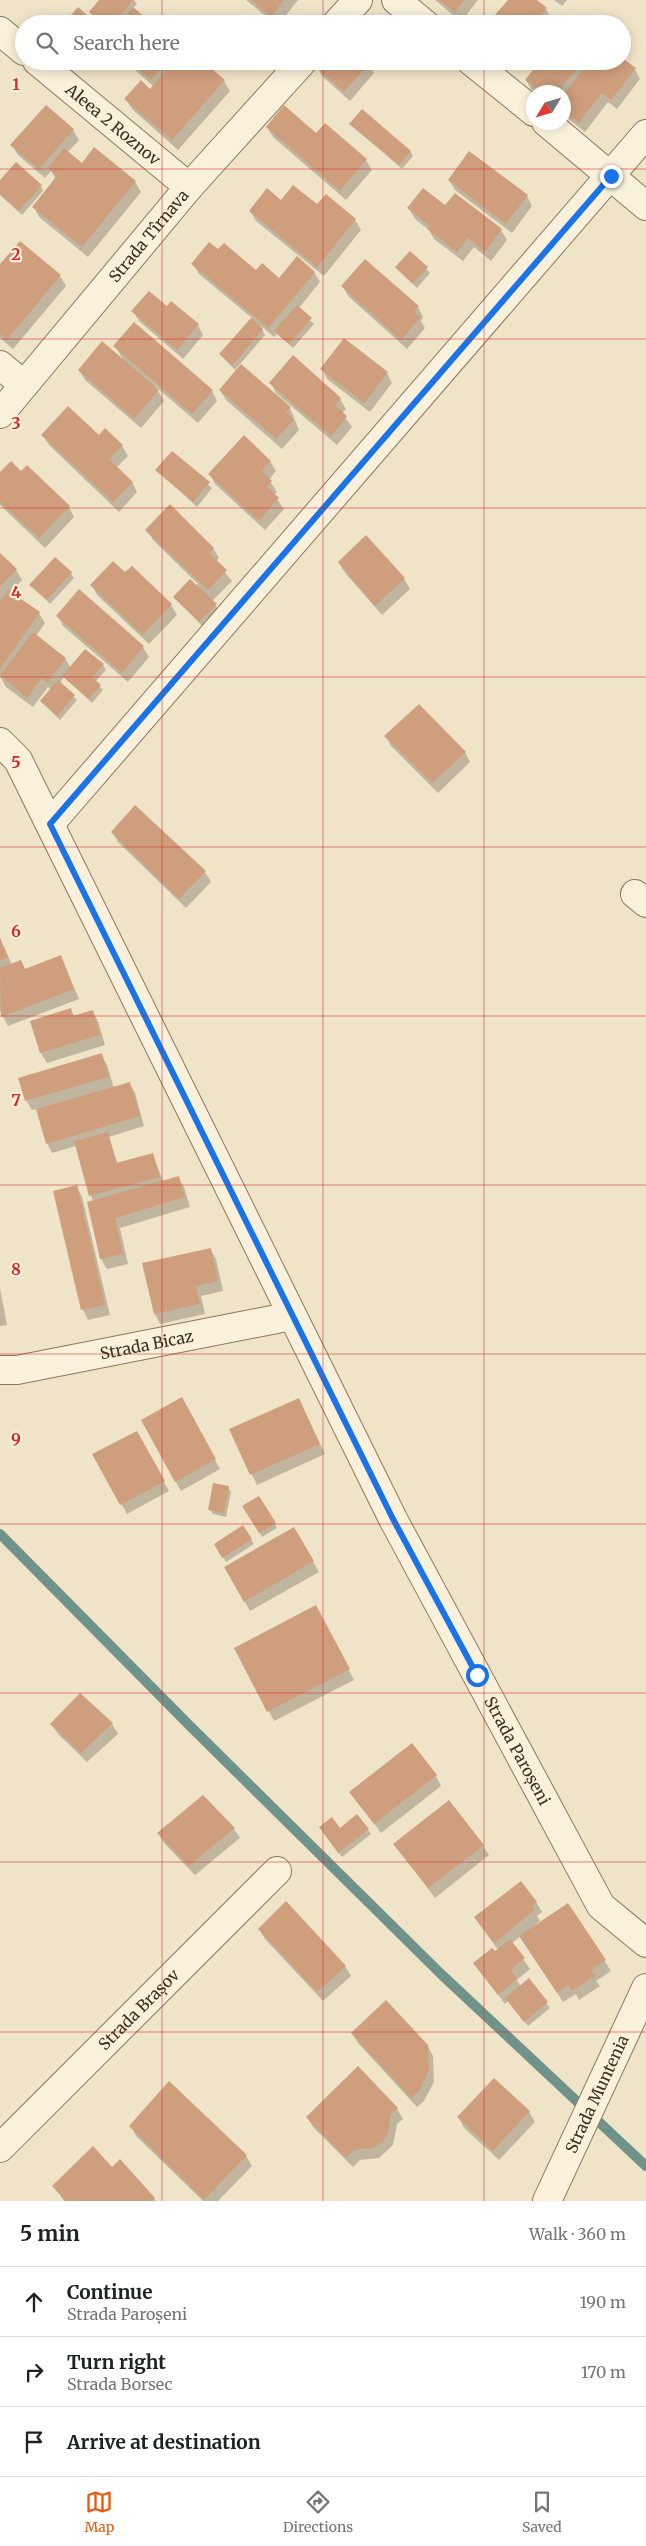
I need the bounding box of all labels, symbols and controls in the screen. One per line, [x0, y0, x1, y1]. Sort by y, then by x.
search box [15, 15, 631, 70]
icon: search [33, 29, 61, 57]
text: Search here [73, 31, 180, 55]
text: 1 [12, 74, 20, 94]
street label: Aleea 2 Roznov [61, 78, 165, 170]
north arrow [526, 85, 571, 130]
route end [600, 165, 623, 188]
street label: Strada Tîrnava [104, 185, 193, 286]
text: 2 [11, 244, 21, 264]
text: 3 [11, 413, 21, 433]
text: 4 [11, 582, 21, 602]
text: 5 [11, 752, 21, 772]
text: 6 [11, 921, 21, 941]
text: 7 [11, 1090, 21, 1110]
text: 8 [11, 1259, 21, 1279]
street label: Strada Bicaz [98, 1326, 195, 1364]
text: 9 [11, 1429, 21, 1449]
route start [466, 1664, 489, 1687]
street label: Strada Paroșeni [480, 1693, 555, 1808]
street label: Strada Brașov [94, 1964, 184, 2054]
street label: Strada Muntenia [561, 2031, 633, 2156]
text: 5 min [20, 2220, 80, 2247]
text: Walk · 360 m [529, 2224, 626, 2244]
text: Continue [67, 2280, 153, 2304]
icon: ahead [20, 2288, 48, 2316]
text: 190 m [580, 2292, 626, 2312]
text: Strada Paroșeni [67, 2304, 187, 2324]
text: Turn right [67, 2350, 166, 2374]
icon: right [20, 2358, 48, 2386]
text: 170 m [581, 2362, 626, 2382]
text: Strada Borsec [67, 2374, 173, 2394]
icon: arrive [20, 2428, 48, 2456]
text: Arrive at destination [67, 2430, 261, 2454]
tab: Map [84, 2488, 114, 2536]
tab: Directions [283, 2488, 353, 2536]
tab: Saved [522, 2488, 562, 2536]

